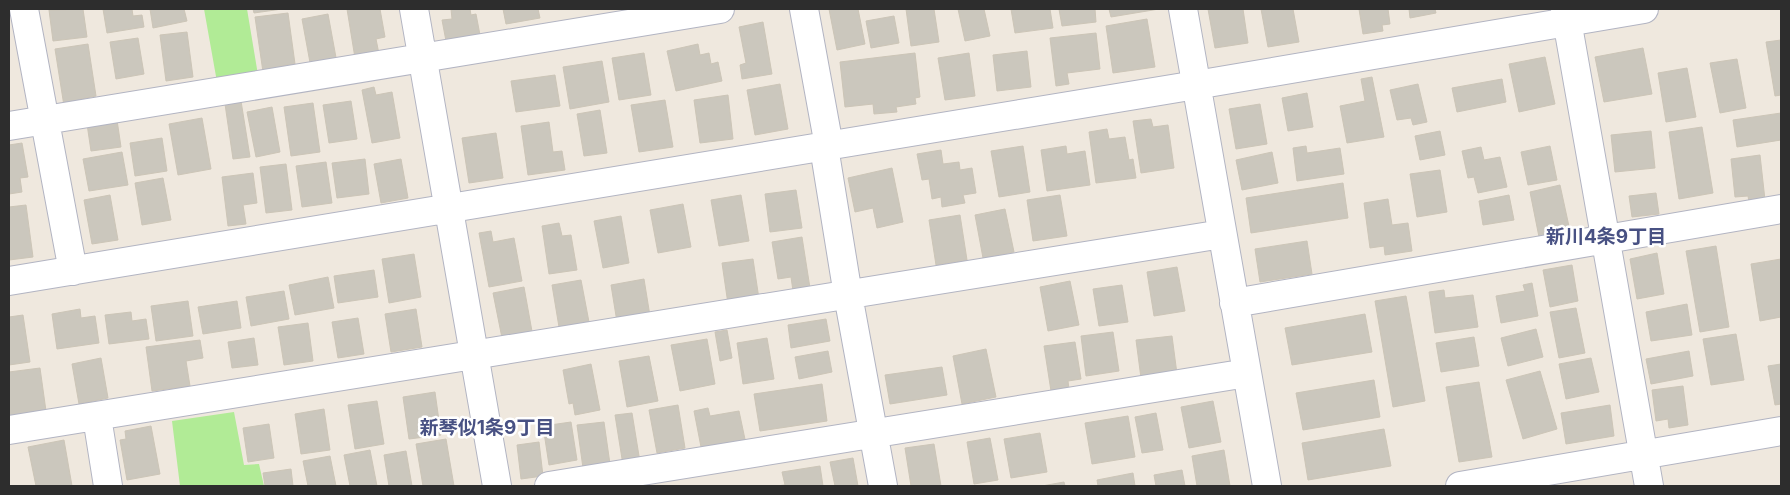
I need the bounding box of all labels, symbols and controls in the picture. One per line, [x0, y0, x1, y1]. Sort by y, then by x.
district label: 新川4条9丁目 [1546, 225, 1666, 248]
district label: 新琴似1条9丁目 [420, 416, 554, 439]

